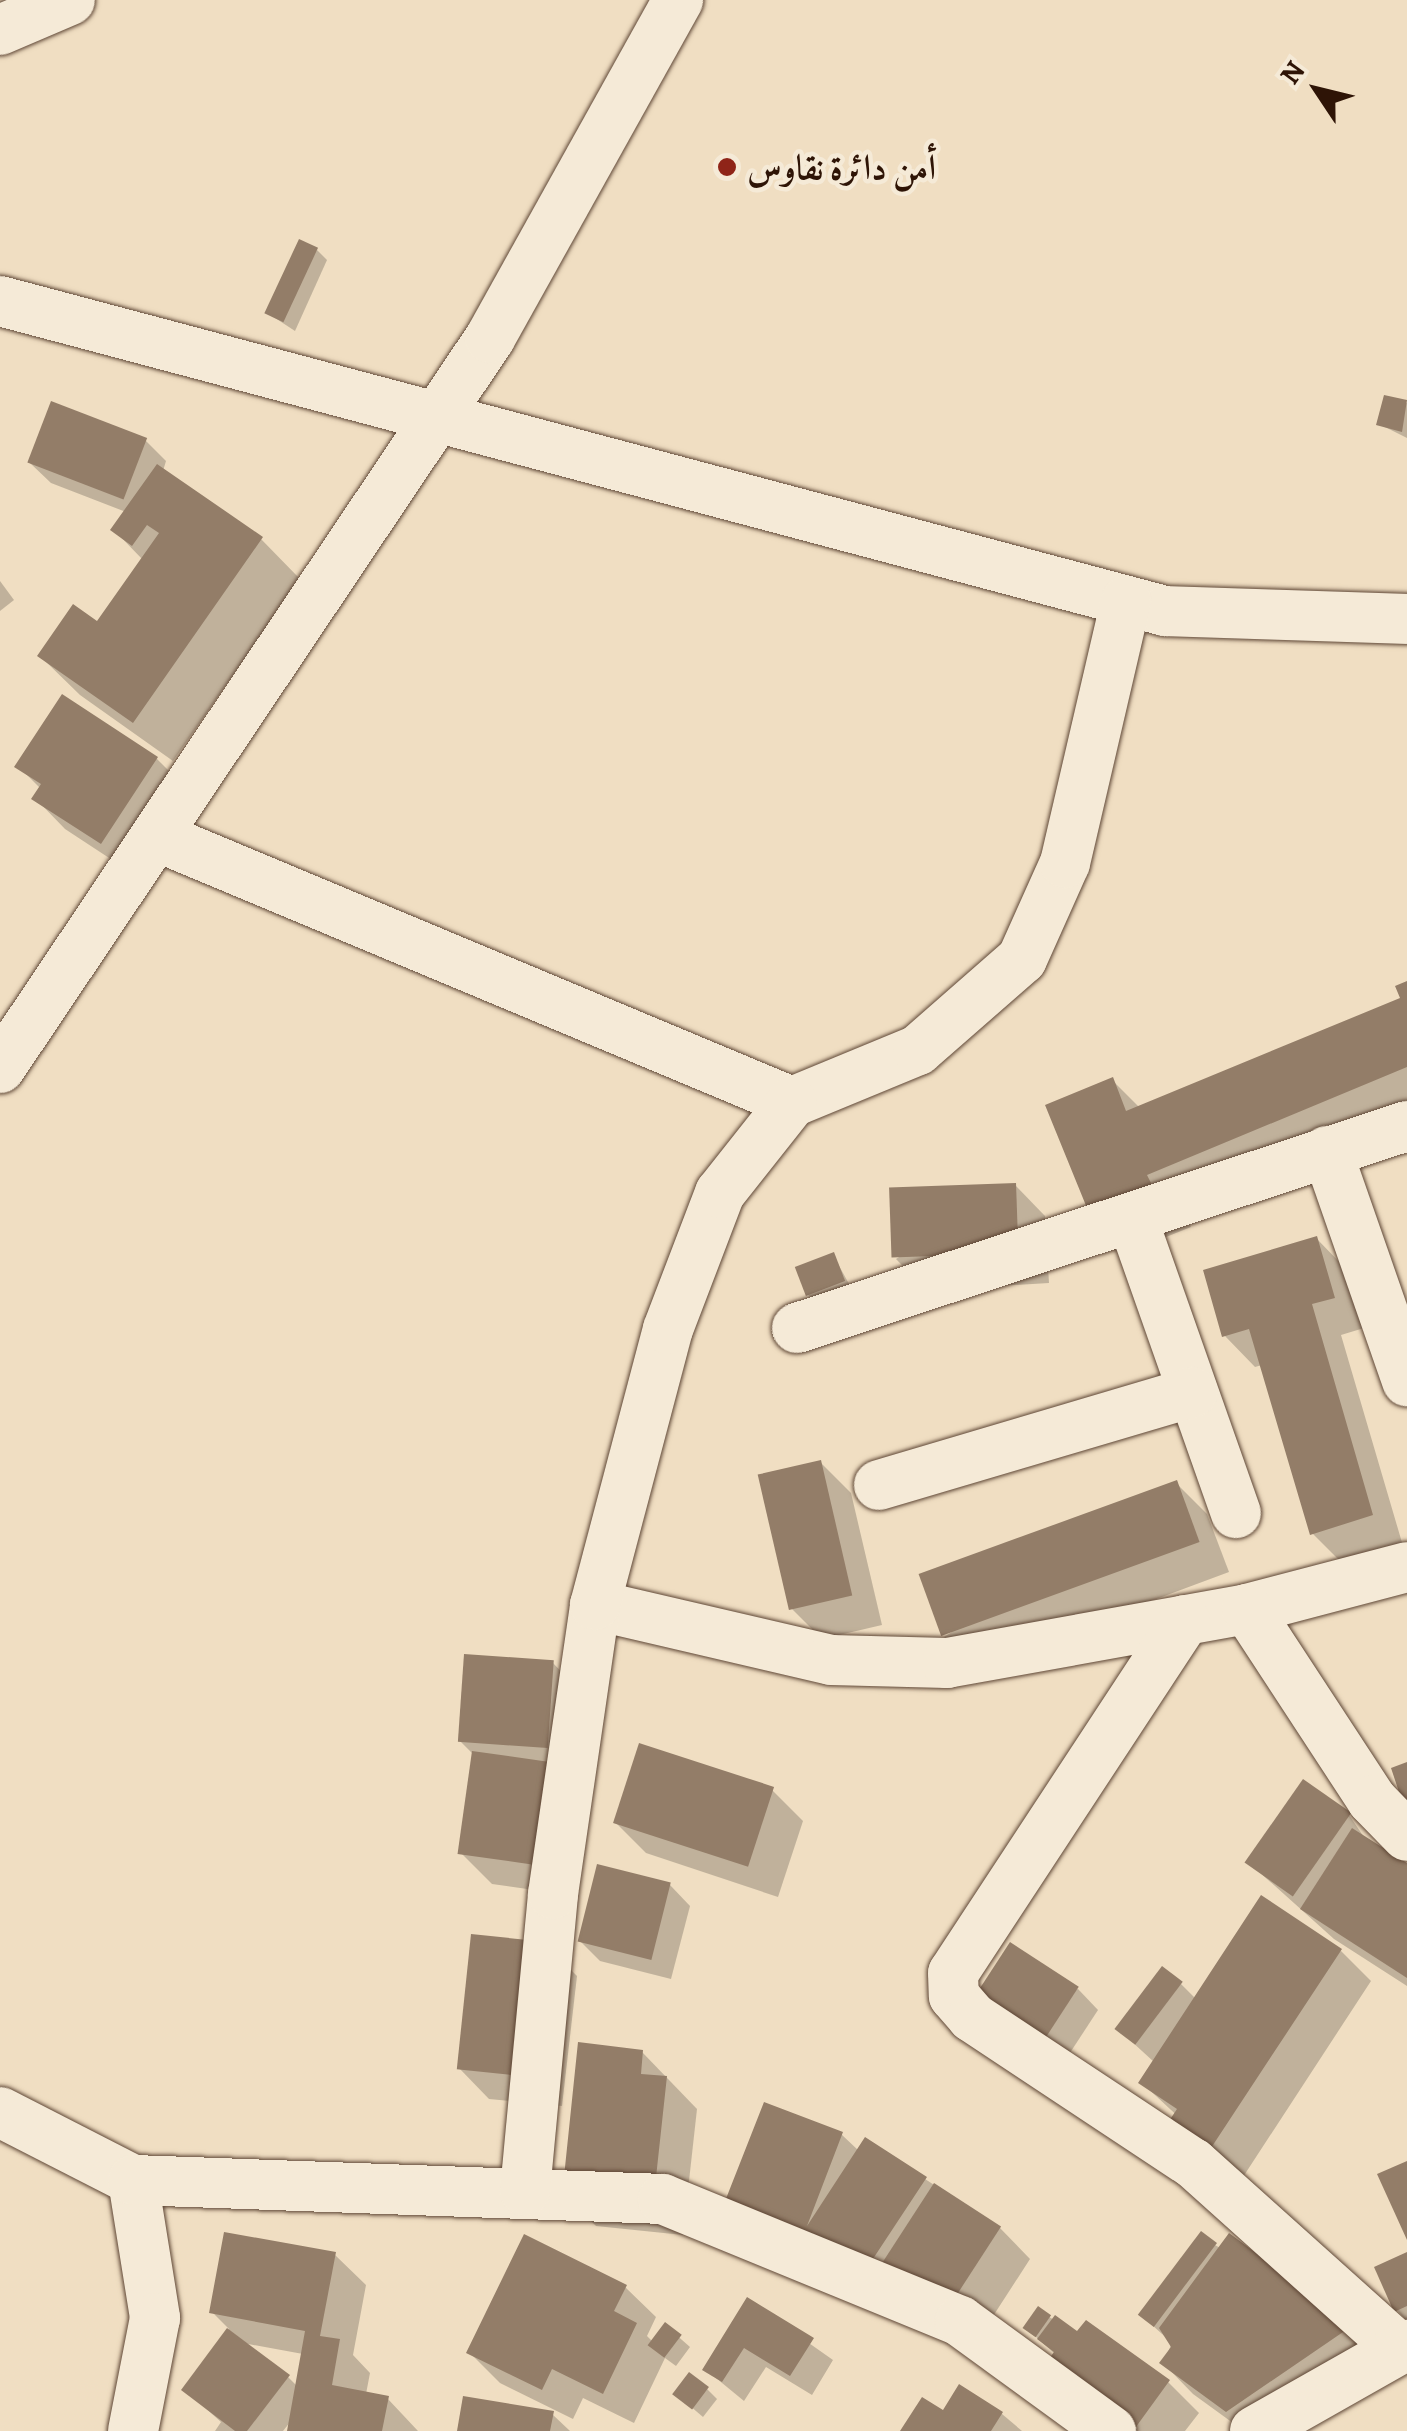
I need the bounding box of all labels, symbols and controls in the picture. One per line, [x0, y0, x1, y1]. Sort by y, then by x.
north arrow [1267, 40, 1367, 140]
text: N [1271, 54, 1314, 92]
place label: أمن دائرة نقاوس [747, 146, 936, 188]
marker: أمن دائرة نقاوس [716, 156, 738, 178]

